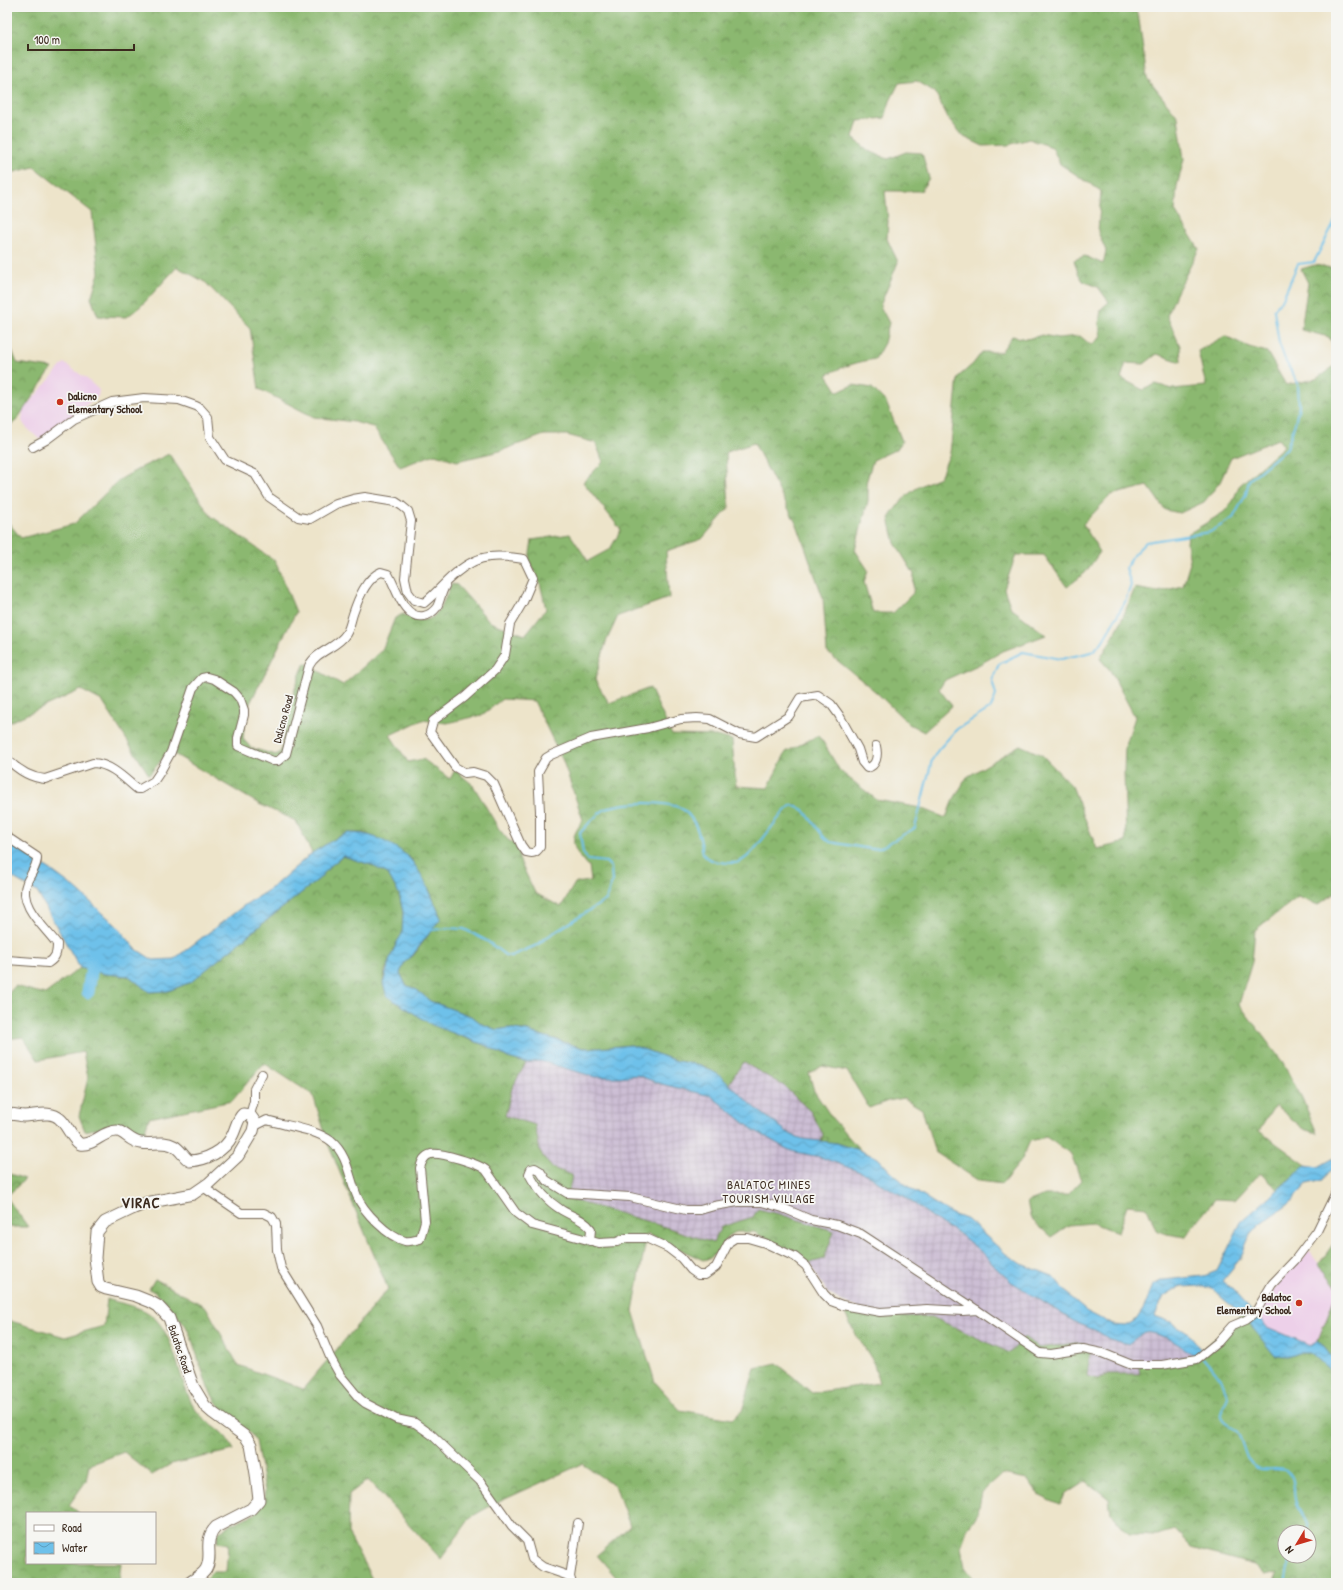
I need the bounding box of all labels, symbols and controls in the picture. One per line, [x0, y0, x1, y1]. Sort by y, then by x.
scale bar [28, 26, 134, 52]
text: 100 m [34, 31, 60, 48]
place label: Dalicno Elementary School [68, 389, 143, 417]
marker: Dalicno Elementary School [55, 397, 65, 407]
street label: Dalicno Road [270, 693, 296, 745]
district label: BALATOC MINES TOURISM VILLAGE [723, 1176, 815, 1207]
district label: VIRAC [121, 1192, 161, 1213]
place label: Balatoc Elementary School [1217, 1290, 1292, 1318]
marker: Balatoc Elementary School [1294, 1298, 1304, 1308]
street label: Balatoc Road [165, 1323, 195, 1376]
legend [26, 1512, 156, 1564]
text: Road [62, 1519, 82, 1536]
north arrow [1277, 1524, 1317, 1564]
text: Water [62, 1539, 88, 1556]
text: N [1282, 1543, 1296, 1557]

